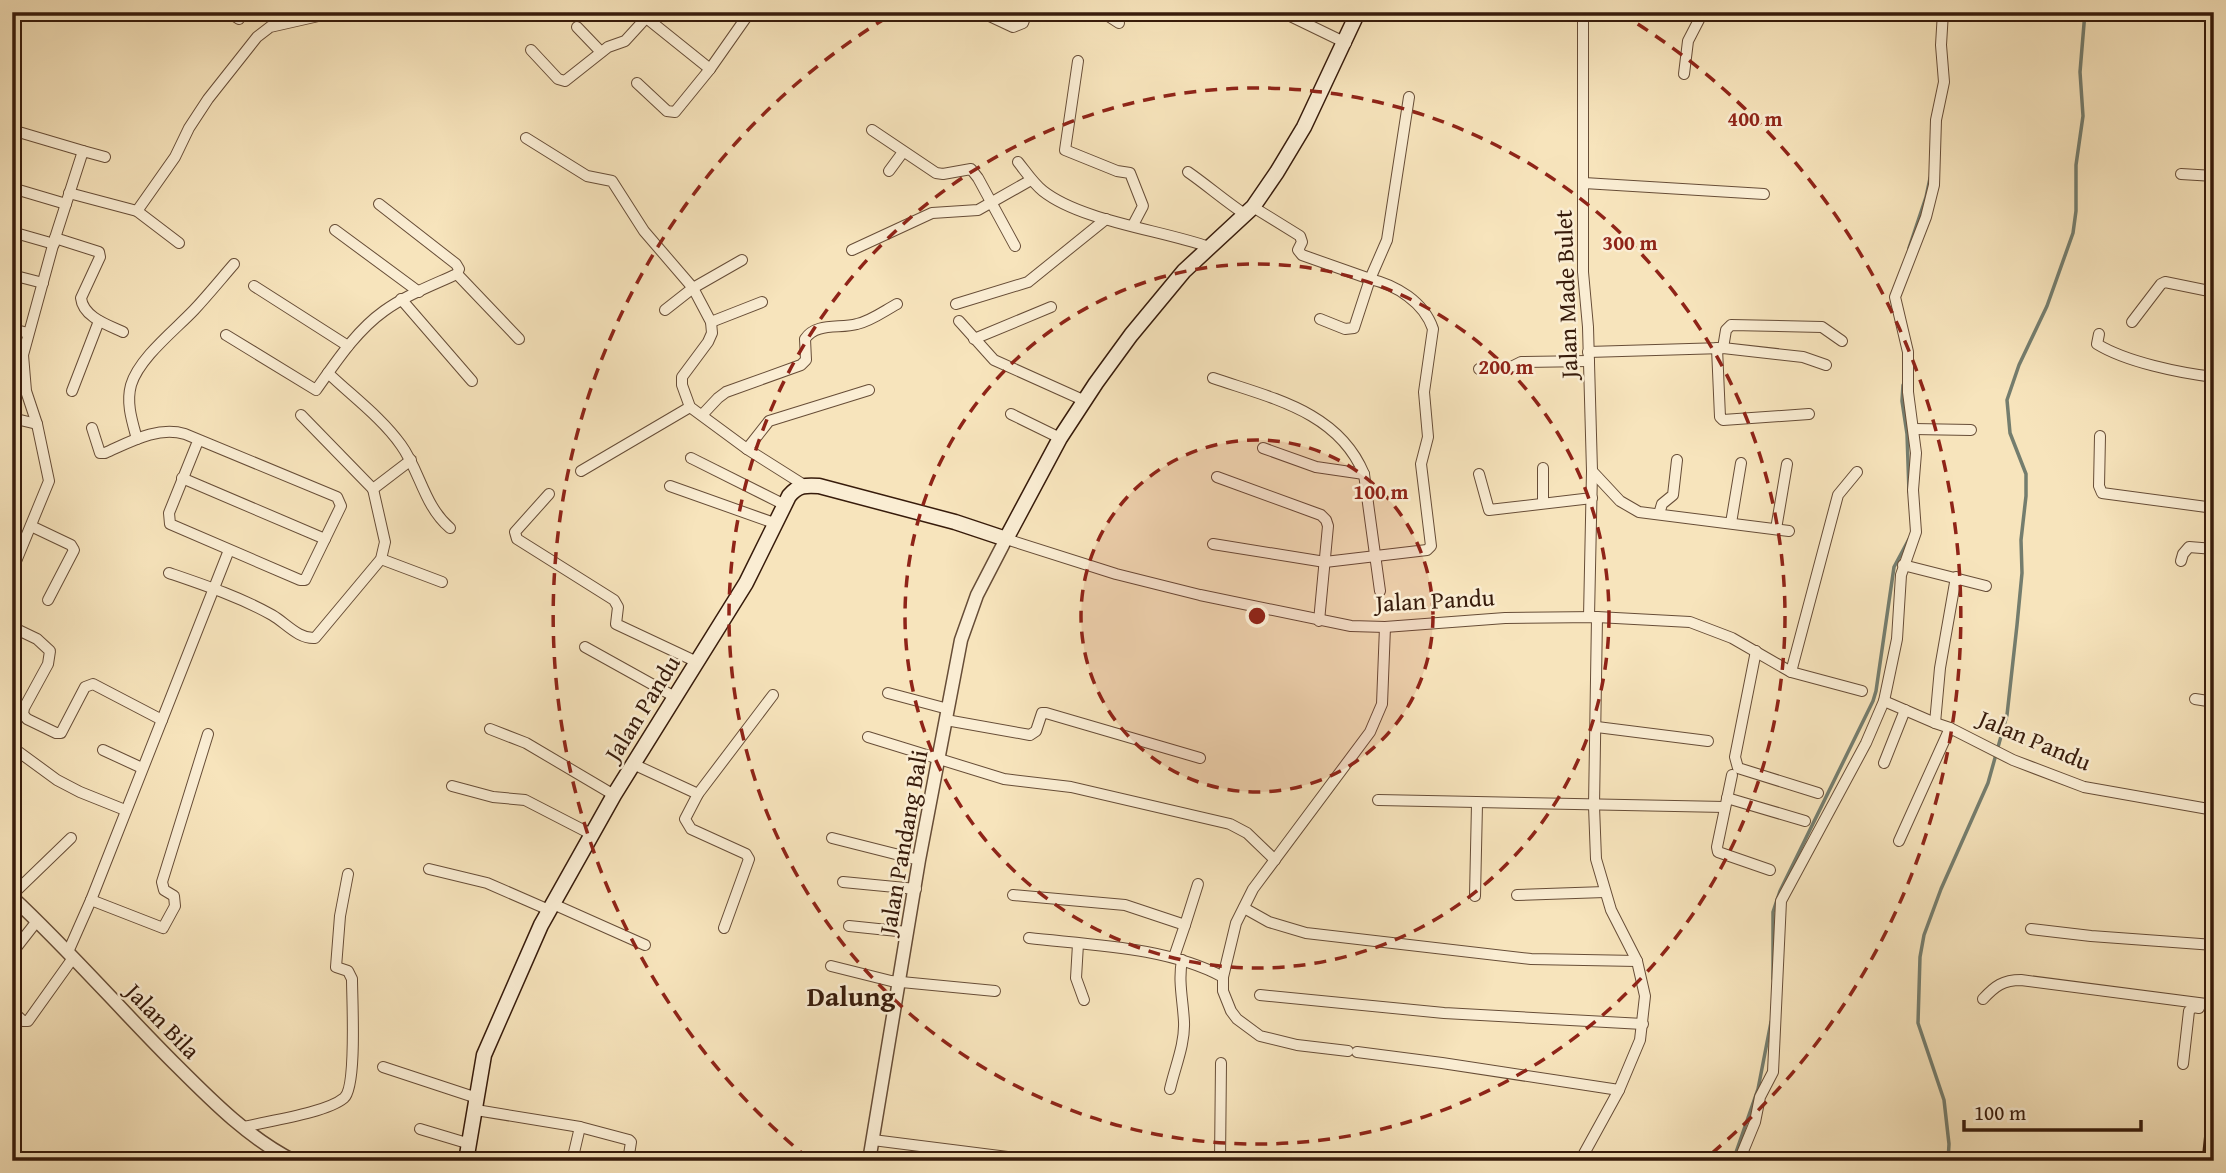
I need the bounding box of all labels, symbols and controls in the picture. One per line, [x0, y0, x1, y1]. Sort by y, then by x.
text: 400 m [1727, 103, 1783, 134]
street label: Jalan Made Bulet [1546, 208, 1587, 382]
text: 300 m [1602, 227, 1658, 258]
text: 200 m [1478, 351, 1534, 382]
text: 100 m [1353, 476, 1409, 507]
street label: Jalan Pandu [1372, 579, 1495, 621]
centre of rings [1245, 604, 1269, 628]
street label: Jalan Pandu [594, 648, 688, 770]
street label: Jalan Pandu [1971, 699, 2097, 779]
street label: Jalan Pandang Bali [869, 747, 936, 940]
street label: Jalan Bila [116, 973, 209, 1067]
district label: Dalung [807, 975, 896, 1016]
scale bar [1964, 1089, 2140, 1133]
text: 100 m [1974, 1097, 2026, 1128]

